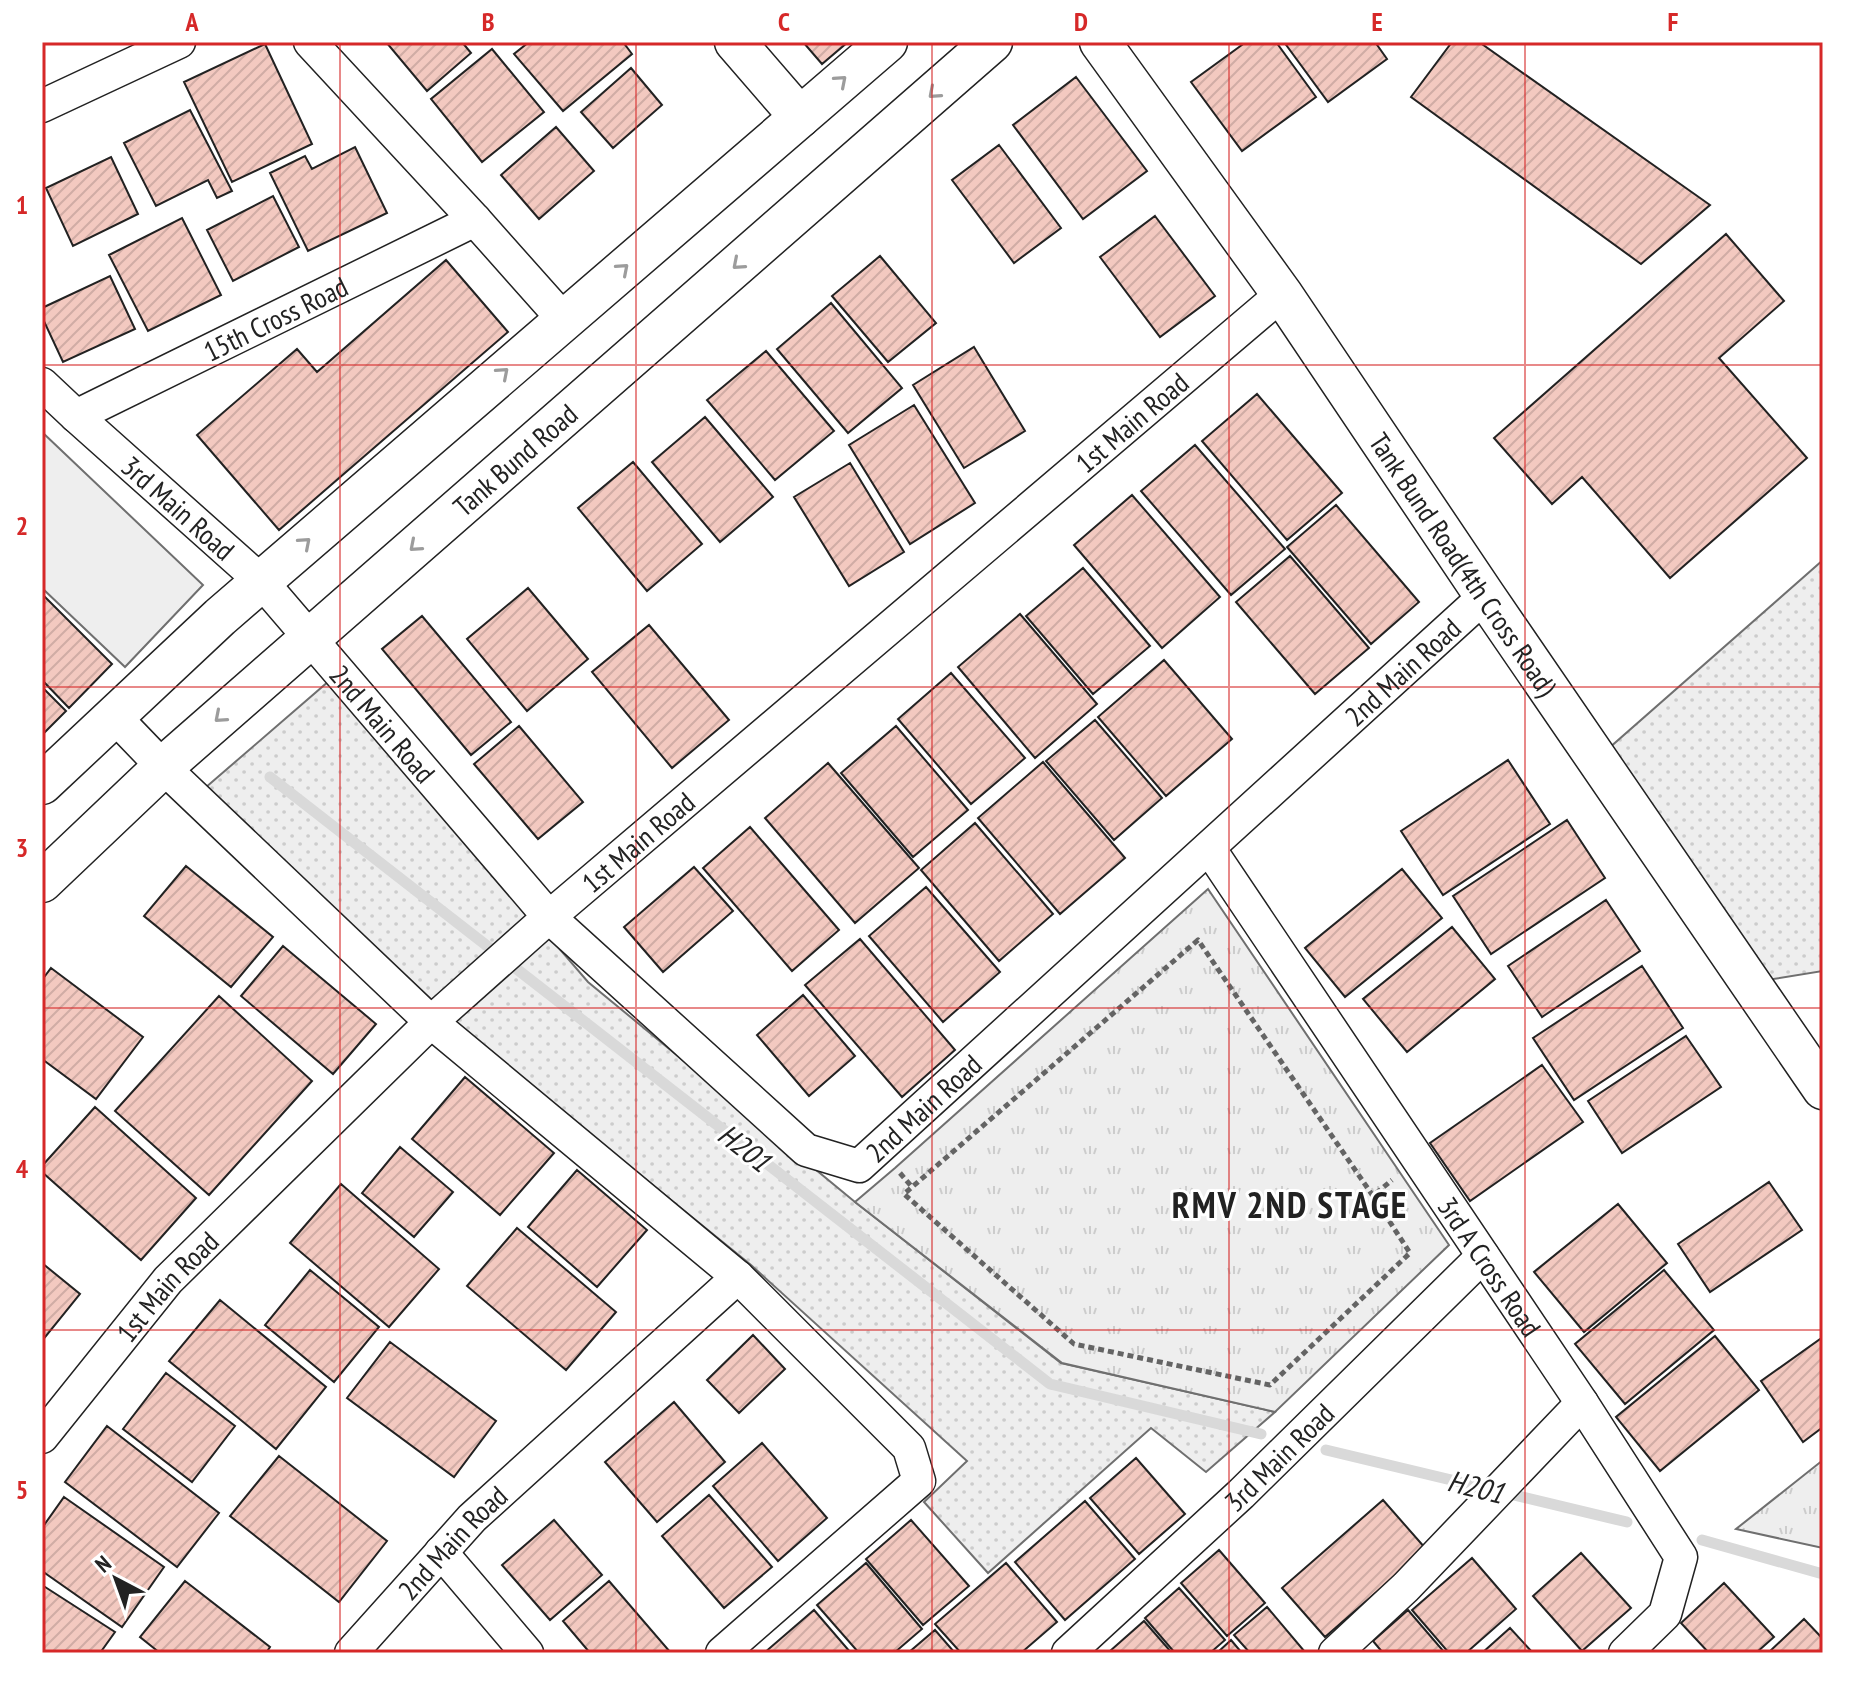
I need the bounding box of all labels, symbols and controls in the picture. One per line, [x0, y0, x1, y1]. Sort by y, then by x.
text: A [184, 5, 199, 38]
text: B [482, 5, 495, 38]
text: C [778, 5, 790, 38]
text: D [1074, 5, 1088, 38]
text: E [1371, 5, 1383, 38]
text: F [1668, 5, 1679, 38]
one-way arrow [832, 76, 847, 91]
one-way arrow [928, 83, 943, 98]
text: 1 [16, 188, 28, 221]
one-way arrow [732, 254, 747, 269]
one-way arrow [614, 265, 629, 279]
street label: 15th Cross Road [197, 267, 353, 369]
street label: 1st Main Road [1067, 364, 1196, 480]
one-way arrow [493, 368, 508, 383]
street label: Tank Bund Road [445, 395, 584, 524]
street label: Tank Bund Road(4th Cross Road) [1362, 425, 1566, 703]
street label: 3rd Main Road [114, 447, 243, 568]
text: 2 [16, 509, 28, 542]
one-way arrow [410, 536, 425, 550]
one-way arrow [296, 538, 311, 552]
street label: 2nd Main Road [1336, 609, 1468, 734]
street label: 2nd Main Road [322, 657, 444, 790]
one-way arrow [214, 707, 229, 722]
street label: 1st Main Road [574, 783, 702, 900]
text: 3 [16, 831, 28, 864]
street label: 2nd Main Road [857, 1045, 989, 1170]
water label: H201 [711, 1114, 780, 1180]
text: 4 [16, 1152, 29, 1185]
district label: RMV 2ND STAGE [1172, 1181, 1408, 1228]
street label: 3rd A Cross Road [1430, 1189, 1550, 1343]
street label: 1st Main Road [107, 1223, 226, 1349]
street label: 3rd Main Road [1216, 1395, 1342, 1519]
water label: H201 [1444, 1460, 1509, 1512]
text: 5 [16, 1473, 28, 1506]
street label: 2nd Main Road [389, 1477, 515, 1607]
north arrow [76, 1539, 156, 1619]
text: N [89, 1549, 117, 1578]

